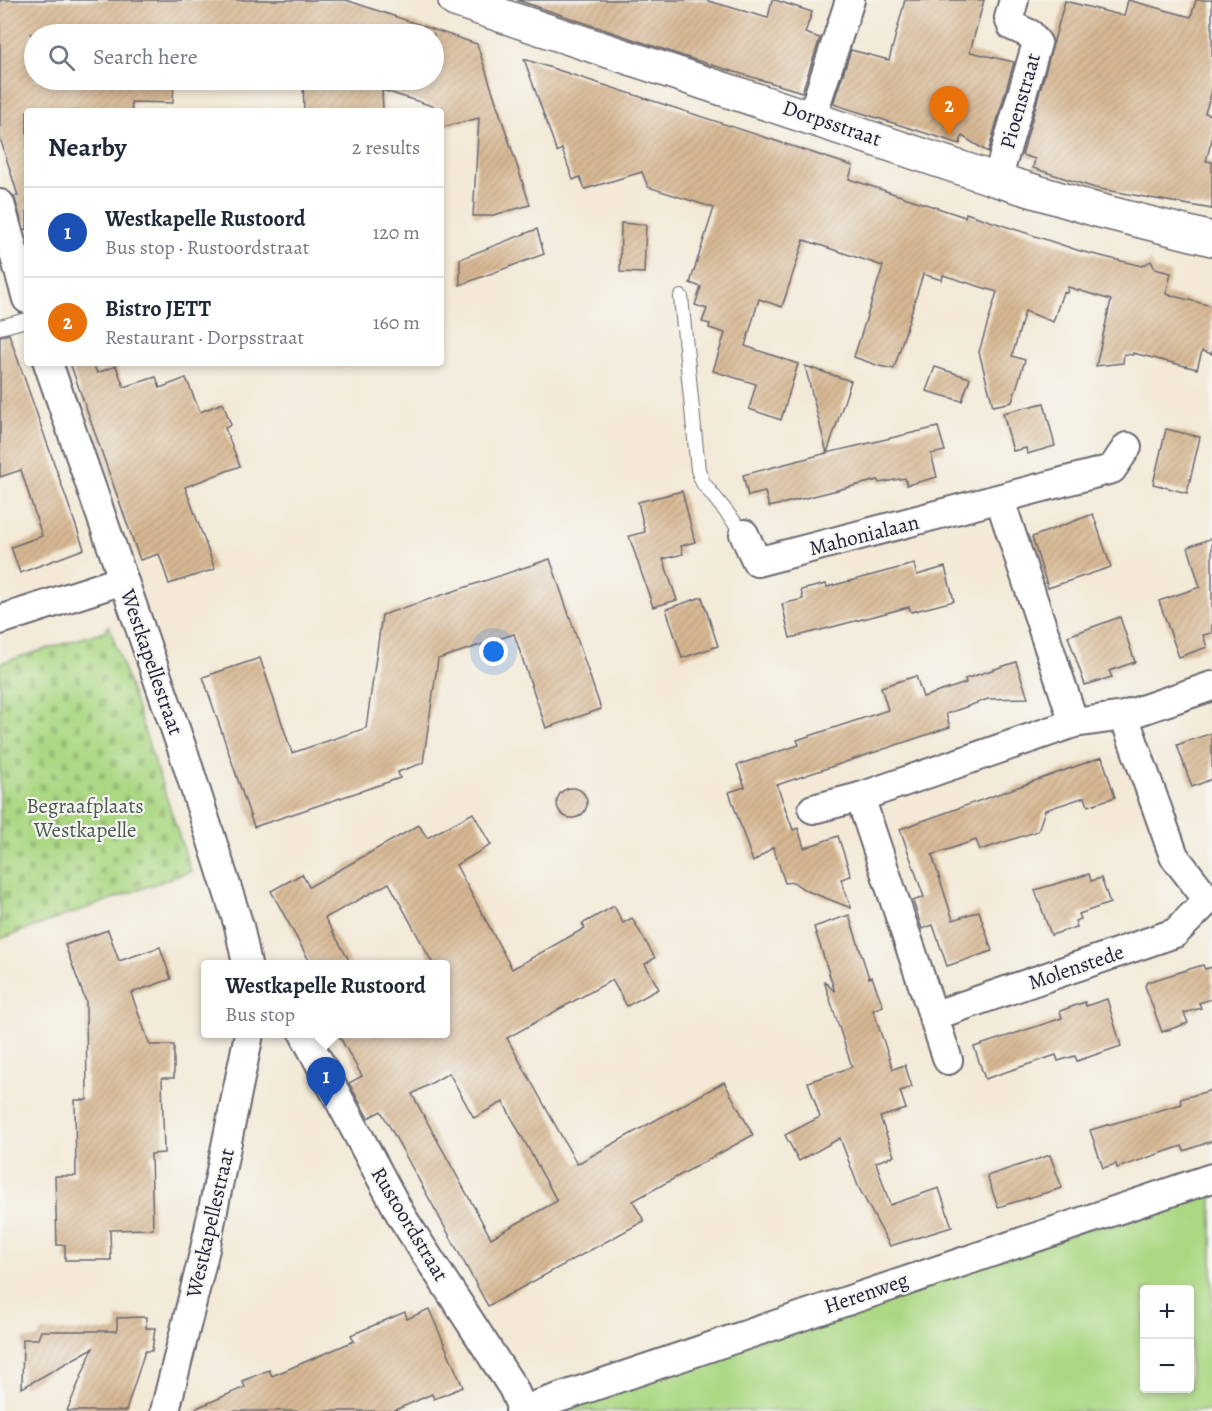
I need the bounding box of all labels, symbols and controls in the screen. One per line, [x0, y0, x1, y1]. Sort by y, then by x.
search box [24, 24, 444, 90]
icon: search [45, 41, 78, 74]
text: Search here [93, 42, 198, 72]
street label: Pioenstraat [993, 50, 1047, 152]
pin: 2 [930, 86, 968, 136]
street label: Dorpsstraat [779, 93, 885, 153]
text: Nearby [48, 130, 127, 165]
text: 2 results [352, 134, 420, 161]
text: Westkapelle Rustoord [105, 204, 306, 234]
text: 1 [64, 219, 71, 246]
text: 120 m [372, 219, 420, 246]
text: Bus stop · Rustoordstraat [105, 234, 309, 261]
text: Bistro JETT [105, 294, 211, 324]
text: 2 [63, 309, 72, 336]
text: 160 m [373, 309, 420, 336]
text: Restaurant · Dorpsstraat [105, 324, 304, 351]
street label: Mahonialaan [806, 508, 922, 562]
street label: Westkapellestraat [114, 584, 190, 739]
your location [479, 637, 508, 666]
park label: Begraafplaats Westkapelle [26, 792, 144, 844]
street label: Molenstede [1024, 938, 1128, 996]
popup [201, 960, 450, 1038]
text: Westkapelle Rustoord [225, 971, 426, 1001]
text: Bus stop [225, 1001, 295, 1028]
pin: 1 [306, 1058, 346, 1107]
street label: Westkapellestraat [179, 1146, 241, 1301]
street label: Rustoordstraat [365, 1162, 455, 1286]
street label: Herenweg [820, 1265, 912, 1320]
map controls [1140, 1285, 1194, 1393]
button: + [1140, 1285, 1194, 1339]
button: − [1140, 1339, 1194, 1393]

